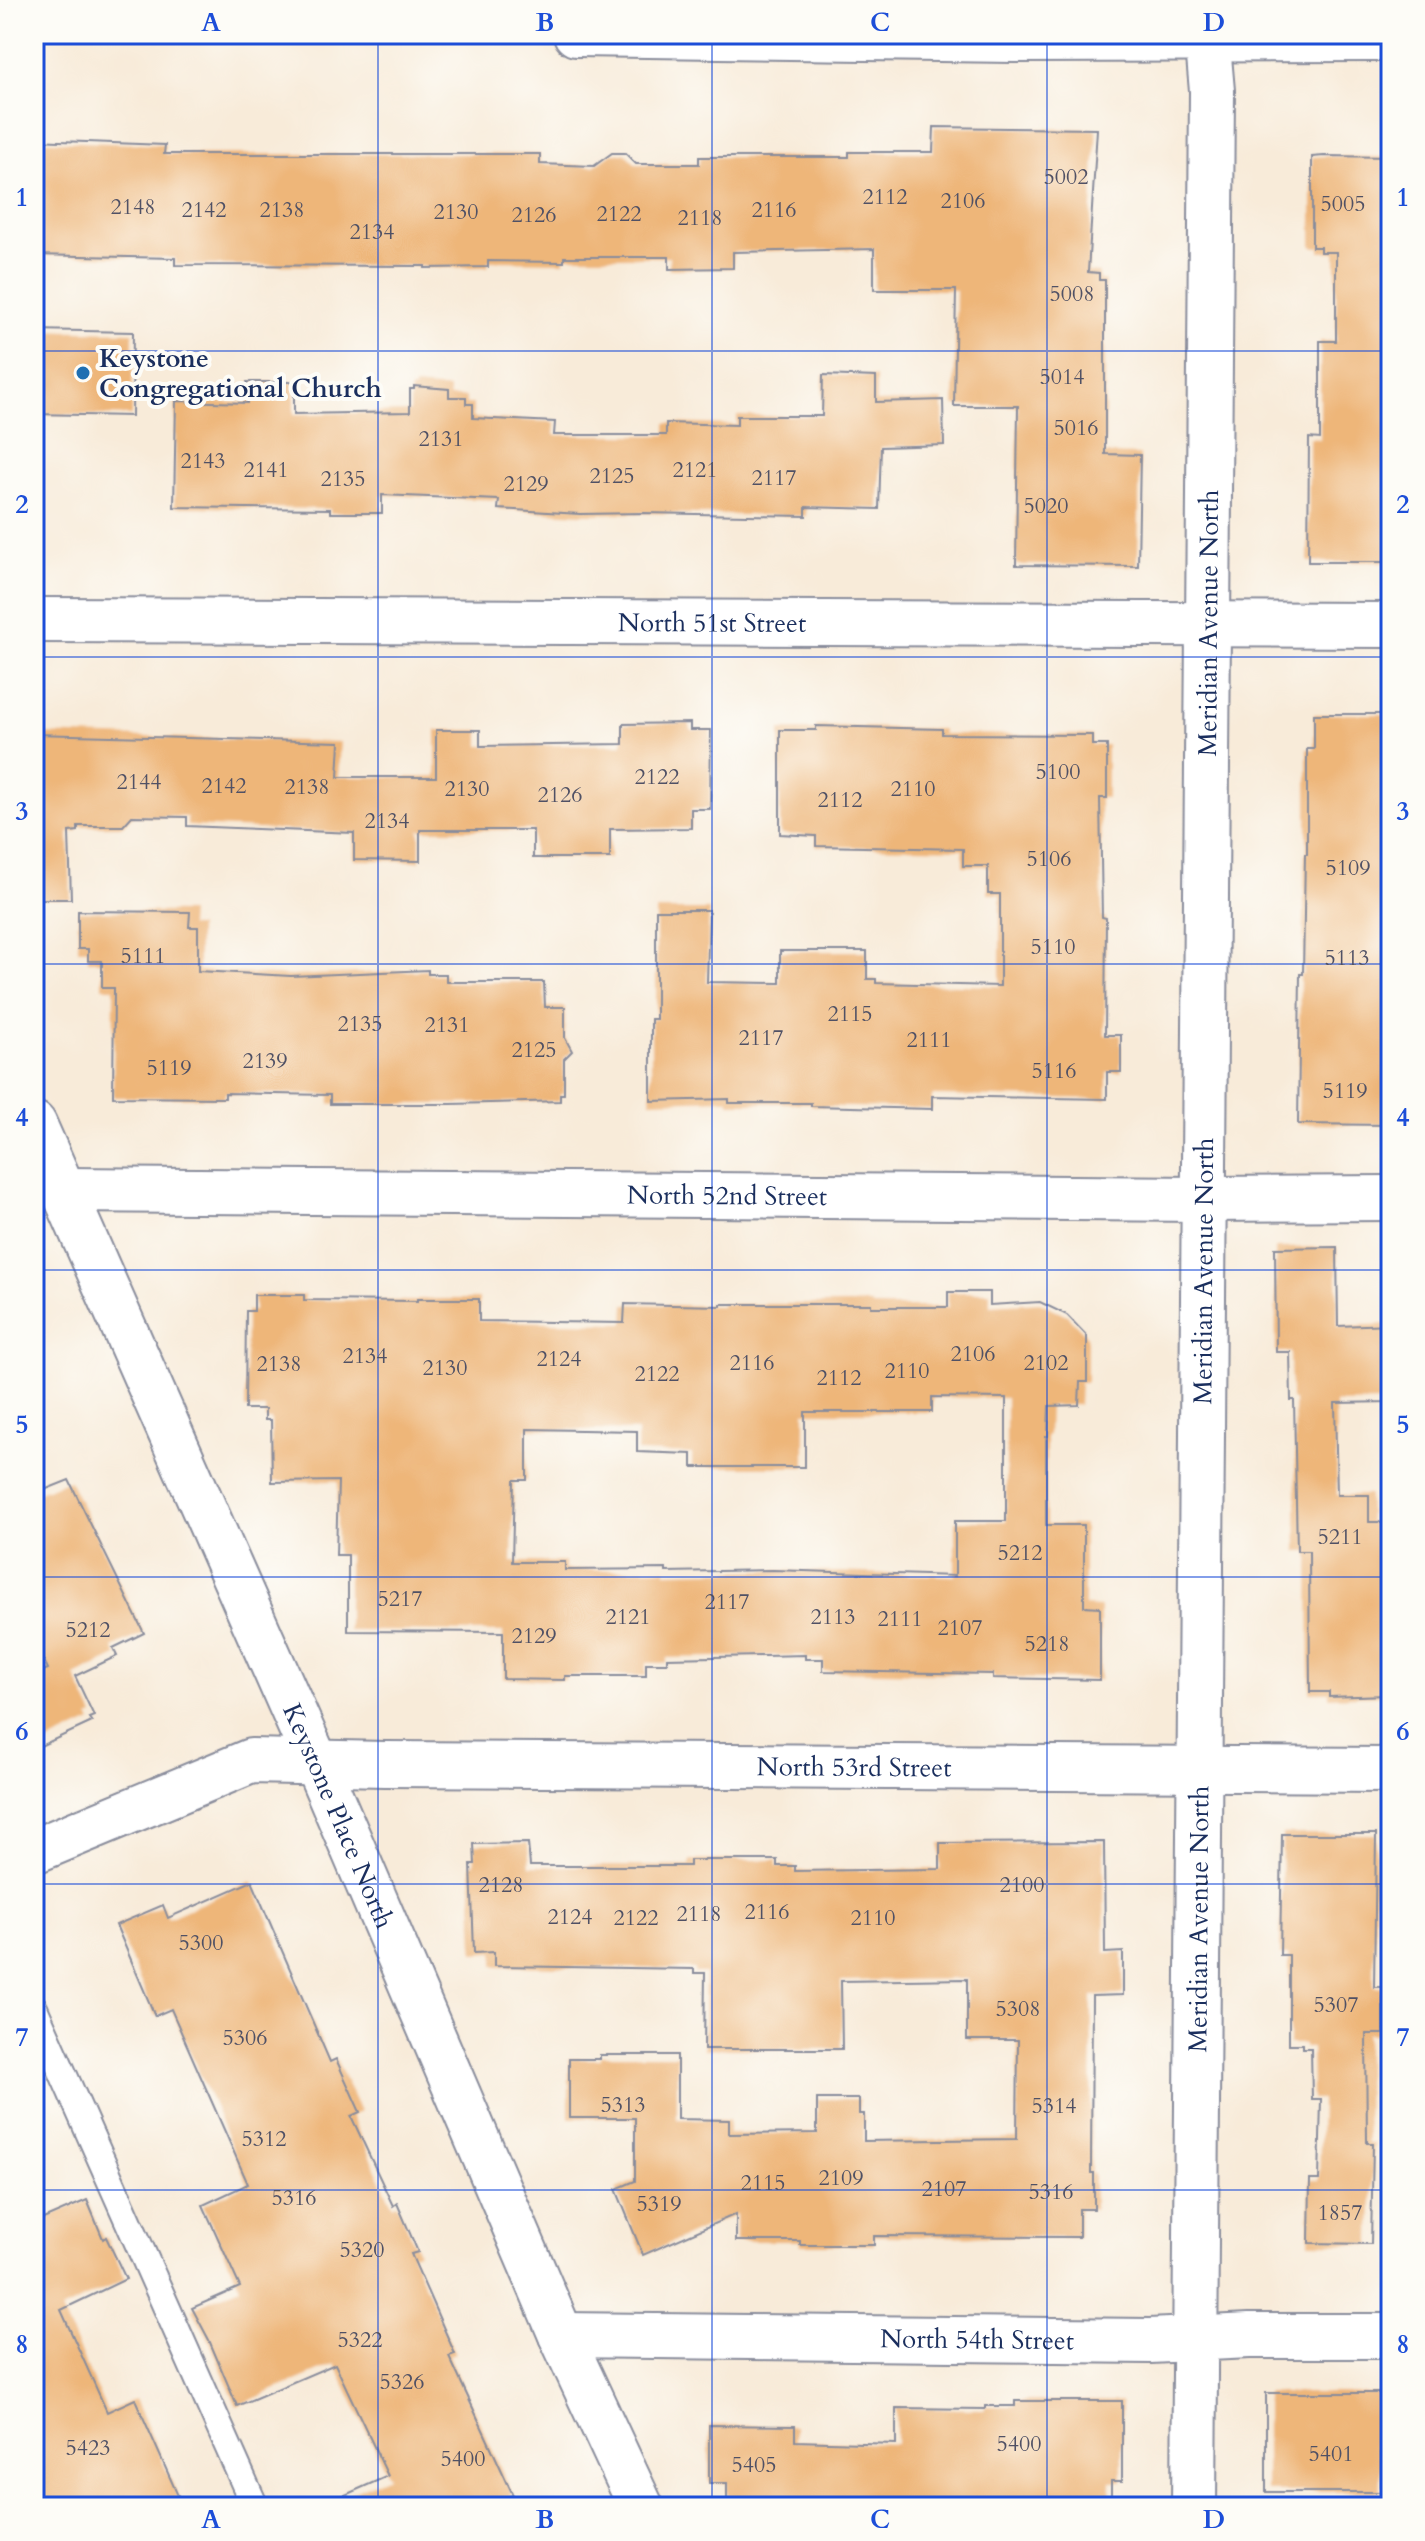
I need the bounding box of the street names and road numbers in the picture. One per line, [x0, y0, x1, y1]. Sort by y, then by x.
street label: Meridian Avenue North [1190, 490, 1227, 757]
street label: North 51st Street [618, 605, 806, 641]
street label: Meridian Avenue North [1185, 1137, 1222, 1405]
street label: North 52nd Street [627, 1177, 827, 1214]
street label: Keystone Place North [274, 1698, 402, 1934]
street label: North 53rd Street [757, 1749, 952, 1785]
street label: Meridian Avenue North [1180, 1785, 1217, 2053]
street label: North 54th Street [880, 2321, 1074, 2358]

